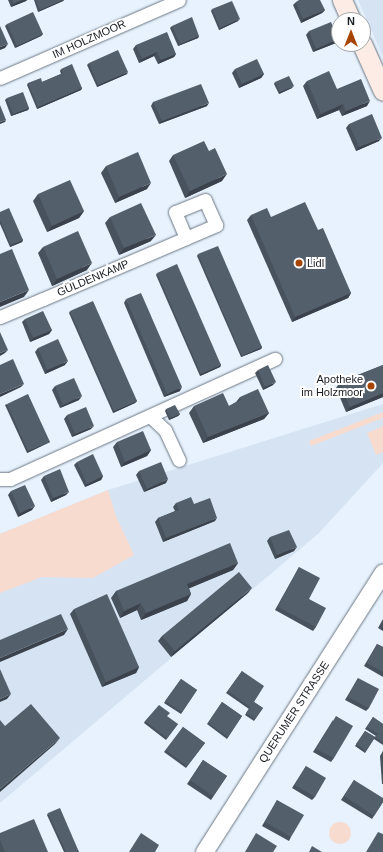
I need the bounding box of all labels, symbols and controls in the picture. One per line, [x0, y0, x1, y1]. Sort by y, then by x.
north arrow [331, 12, 371, 52]
text: N [347, 15, 355, 27]
street label: IM HOLZMOOR [50, 17, 128, 61]
place label: Lidl [307, 256, 324, 270]
street label: GÜLDENKAMP [55, 257, 131, 299]
marker: Lidl [294, 258, 304, 268]
place label: Apotheke im Holzmoor [301, 373, 363, 399]
marker: Apotheke im Holzmoor [366, 381, 376, 391]
street label: QUERUMER STRASSE [256, 659, 332, 765]

